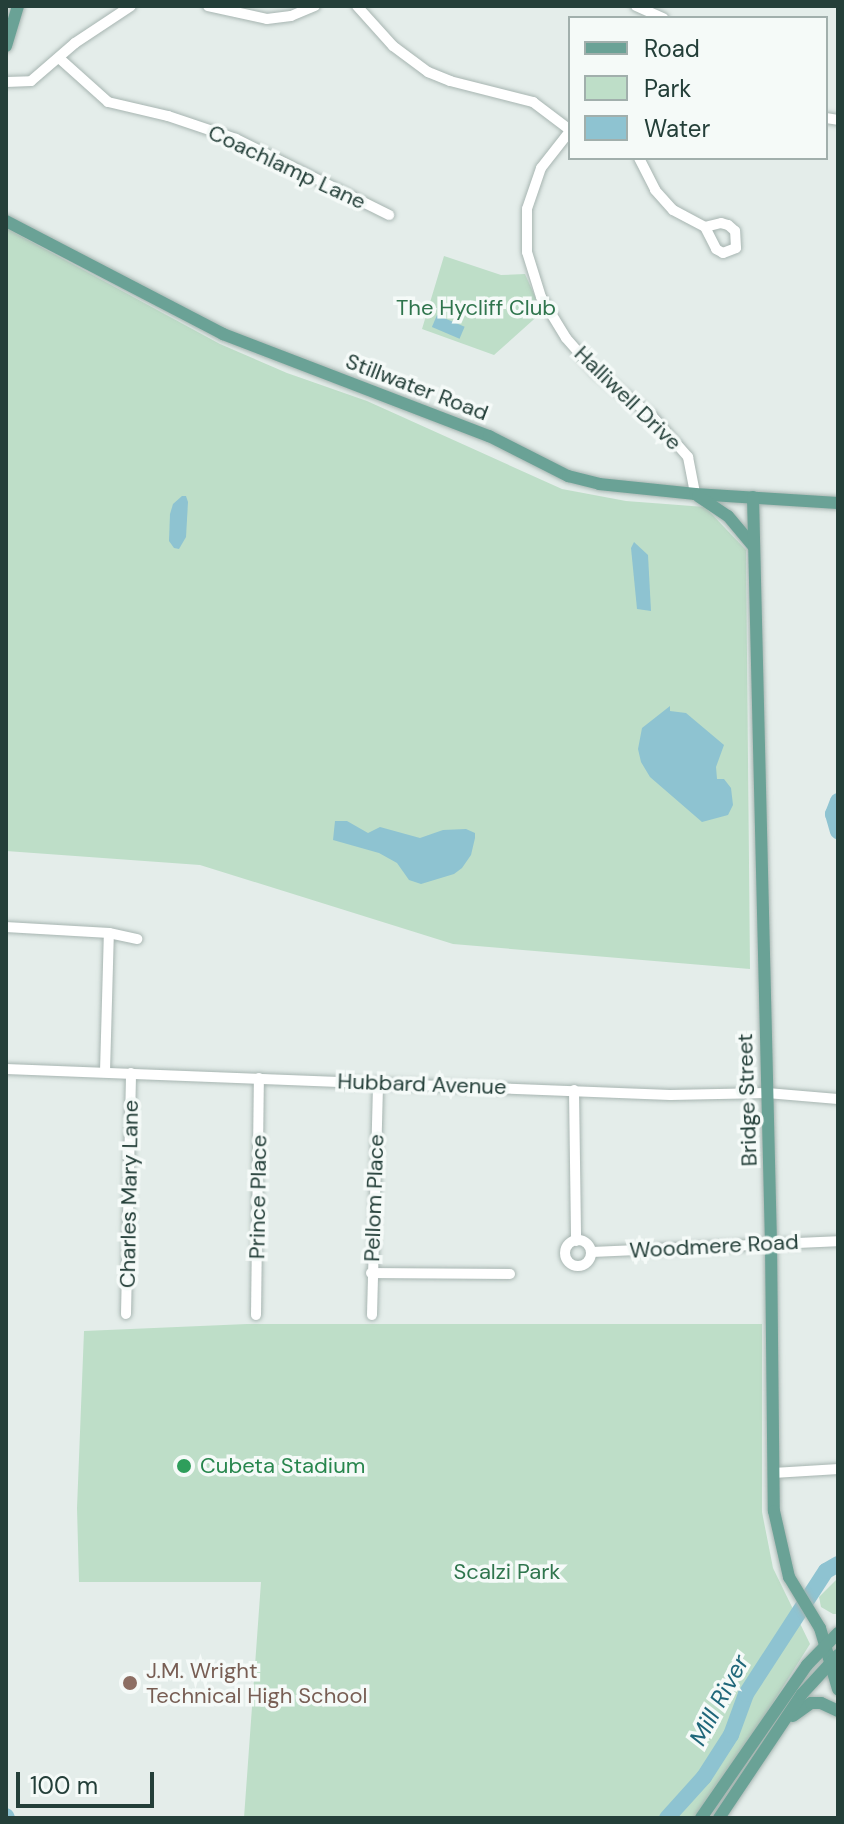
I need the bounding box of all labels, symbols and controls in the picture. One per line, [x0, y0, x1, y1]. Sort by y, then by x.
legend [568, 16, 828, 160]
text: Road [644, 33, 700, 64]
text: Park [644, 73, 691, 104]
text: Water [644, 113, 710, 144]
street label: Coachlamp Lane [204, 119, 370, 215]
park label: The Hycliff Club [396, 295, 556, 321]
street label: Halliwell Drive [569, 340, 687, 456]
street label: Stillwater Road [342, 348, 492, 426]
street label: Bridge Street [731, 1033, 763, 1167]
street label: Hubbard Avenue [337, 1068, 507, 1100]
street label: Charles Mary Lane [114, 1100, 144, 1288]
street label: Pellom Place [359, 1134, 389, 1262]
street label: Prince Place [244, 1135, 272, 1259]
street label: Woodmere Road [629, 1228, 799, 1264]
place label: Cubeta Stadium [200, 1453, 365, 1479]
marker: Cubeta Stadium [175, 1457, 193, 1475]
park label: Scalzi Park [454, 1559, 560, 1585]
water label: Mill River [683, 1650, 755, 1750]
place label: J.M. Wright Technical High School [146, 1657, 367, 1708]
marker: J.M. Wright Technical High School [121, 1674, 139, 1692]
scale bar [20, 1756, 158, 1806]
text: 100 m [30, 1770, 98, 1801]

